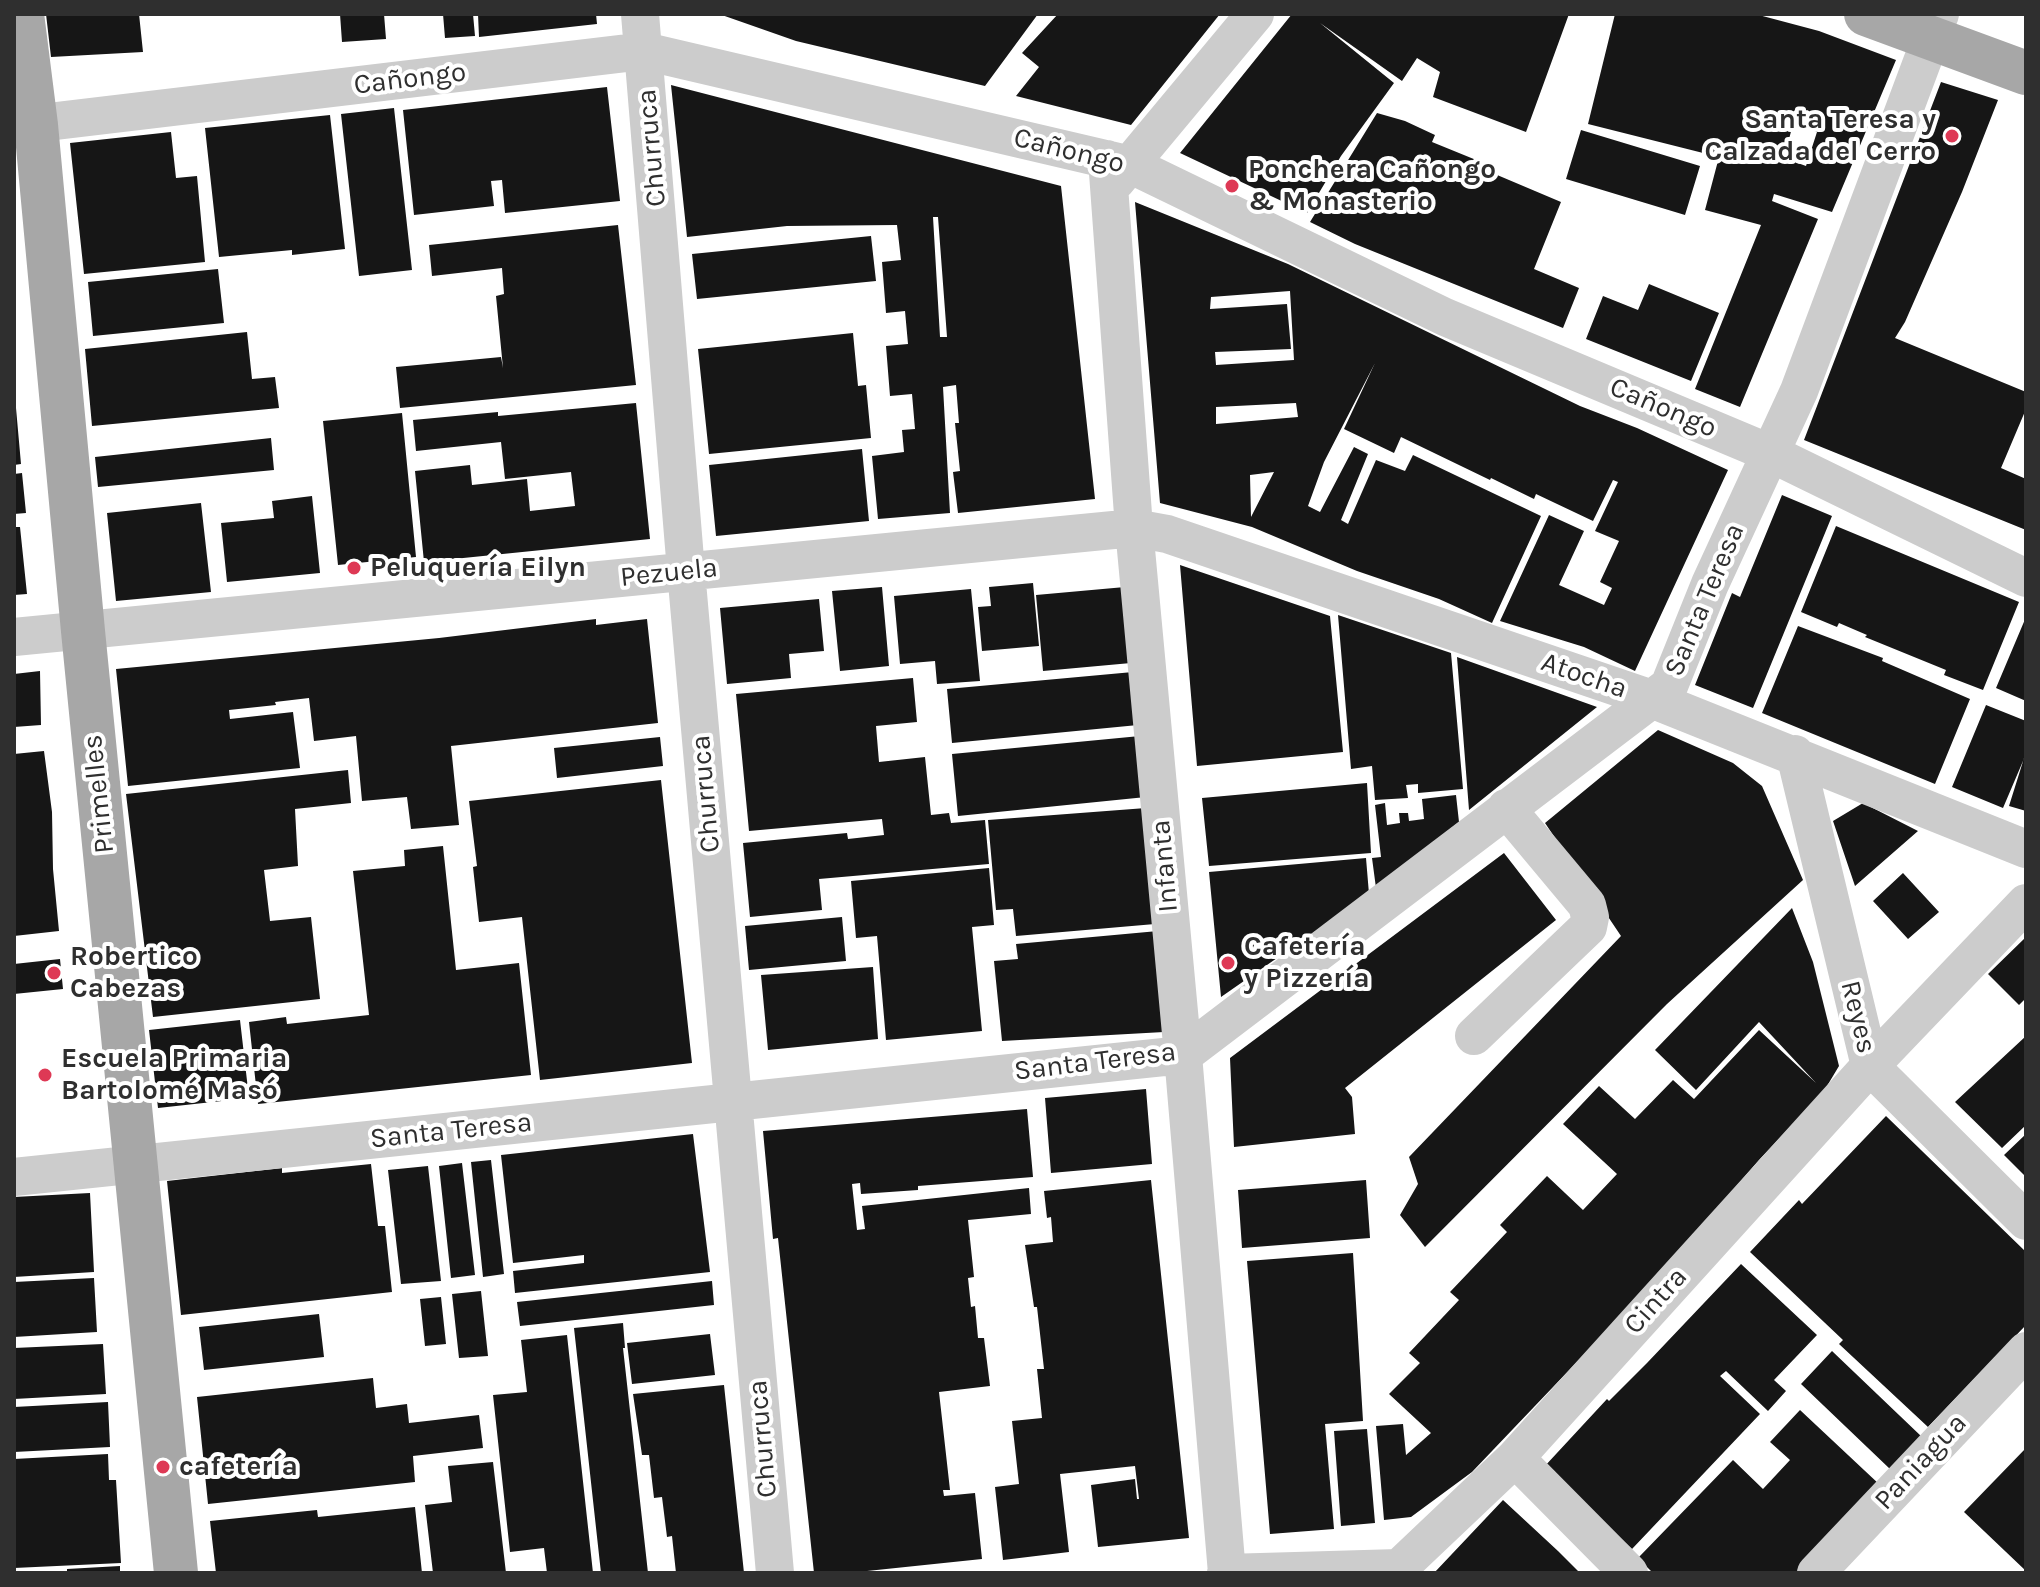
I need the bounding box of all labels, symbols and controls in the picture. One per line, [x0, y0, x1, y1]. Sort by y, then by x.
street label: Cañongo [352, 55, 468, 103]
street label: Churruca [630, 88, 674, 208]
place label: Santa Teresa y Calzada del Cerro [1704, 103, 1936, 169]
street label: Cañongo [1010, 121, 1128, 181]
marker: Santa Teresa y Calzada del Cerro [1943, 127, 1961, 145]
place label: Ponchera Cañongo & Monasterio [1248, 153, 1496, 219]
marker: Ponchera Cañongo & Monasterio [1223, 177, 1241, 195]
street label: Cañongo [1605, 371, 1721, 445]
street label: Santa Teresa [1658, 519, 1752, 681]
place label: Peluquería Eilyn [370, 551, 586, 585]
street label: Pezuela [619, 551, 719, 595]
marker: Peluquería Eilyn [345, 559, 363, 577]
street label: Atocha [1537, 646, 1631, 706]
street label: Primelles [76, 733, 122, 855]
street label: Churruca [684, 734, 728, 854]
street label: Infanta [1144, 818, 1186, 914]
place label: Cafetería y Pizzería [1244, 930, 1370, 996]
place label: Robertico Cabezas [70, 940, 198, 1006]
marker: Cafetería y Pizzería [1219, 954, 1237, 972]
marker: Robertico Cabezas [45, 964, 63, 982]
street label: Reyes [1833, 977, 1883, 1057]
street label: Santa Teresa [1012, 1035, 1178, 1089]
place label: Escuela Primaria Bartolomé Masó [61, 1042, 287, 1108]
marker: Escuela Primaria Bartolomé Masó [36, 1066, 54, 1084]
street label: Santa Teresa [368, 1106, 534, 1156]
street label: Cintra [1617, 1261, 1695, 1341]
street label: Churruca [741, 1379, 785, 1499]
street label: Paniagua [1868, 1407, 1974, 1517]
place label: cafetería [179, 1450, 298, 1484]
marker: cafetería [154, 1458, 172, 1476]

